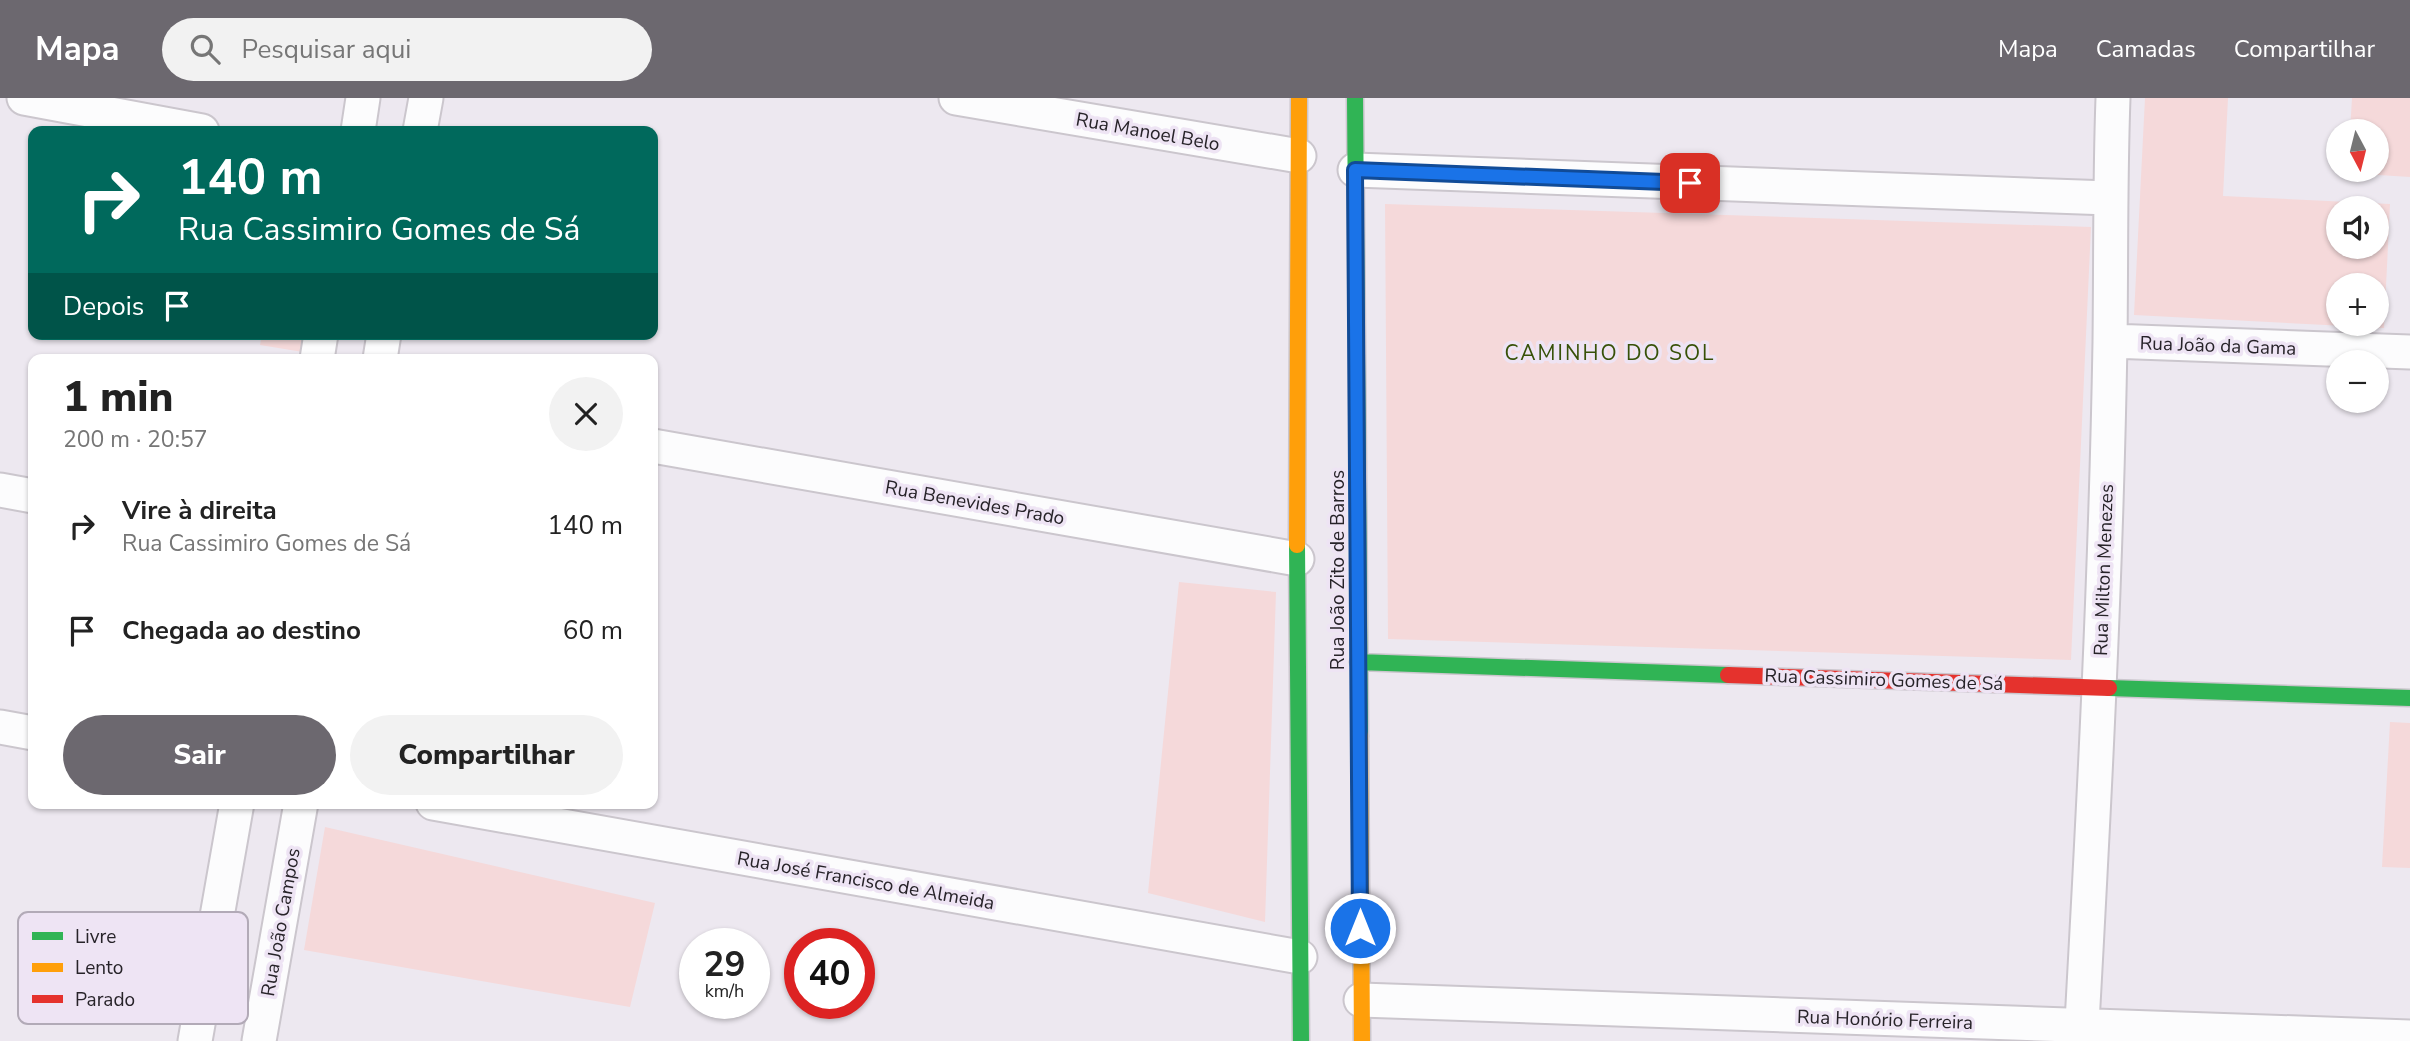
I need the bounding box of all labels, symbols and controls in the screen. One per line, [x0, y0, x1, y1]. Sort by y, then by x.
search box [162, 18, 652, 81]
text: Mapa [35, 27, 120, 72]
icon: search [186, 30, 224, 68]
text: Pesquisar aqui [242, 32, 411, 67]
text: Mapa [1998, 33, 2058, 65]
text: Camadas [2096, 33, 2196, 65]
text: Compartilhar [2234, 33, 2375, 65]
street label: Rua Manoel Belo [1074, 107, 1222, 157]
north arrow [2326, 119, 2389, 182]
map controls [2326, 119, 2389, 413]
text: 140 m [178, 144, 322, 211]
pin [1660, 153, 1720, 213]
icon: right [63, 154, 154, 245]
icon: arrive [1671, 164, 1709, 202]
button: sound [2326, 196, 2389, 259]
text: Rua Cassimiro Gomes de Sá [178, 208, 580, 251]
button: + [2326, 273, 2389, 336]
icon: arrive [158, 287, 196, 325]
text: Depois [63, 289, 144, 324]
street label: Rua João da Gama [2139, 330, 2297, 362]
district label: CAMINHO DO SOL [1505, 339, 1715, 367]
button: − [2326, 350, 2389, 413]
text: 1 min [63, 369, 173, 426]
button: close [549, 377, 623, 451]
text: 200 m · 20:57 [63, 424, 208, 455]
street label: Rua João Zito de Barros [1325, 470, 1351, 670]
street label: Rua Benevides Prado [883, 474, 1067, 532]
street label: Rua Milton Menezes [2088, 483, 2120, 657]
text: Vire à direita [122, 493, 277, 528]
icon: right [63, 507, 101, 545]
text: 140 m [547, 508, 623, 543]
text: Rua Cassimiro Gomes de Sá [122, 528, 411, 559]
icon: arrive [63, 612, 101, 650]
text: Chegada ao destino [122, 613, 361, 648]
text: 60 m [563, 613, 623, 648]
street label: Rua Cassimiro Gomes de Sá [1764, 663, 2004, 697]
button: Sair [63, 715, 336, 795]
button: Compartilhar [350, 715, 623, 795]
street label: Rua João Campos [255, 846, 307, 998]
street label: Rua José Francisco de Almeida [735, 846, 997, 916]
position arrow [1323, 891, 1397, 965]
legend [18, 912, 248, 1024]
text: Livre [75, 924, 116, 950]
speed limit sign: 40 [784, 928, 875, 1019]
text: 29 [703, 941, 746, 988]
text: Lento [75, 955, 123, 981]
text: km/h [705, 979, 744, 1003]
text: Parado [75, 987, 135, 1013]
street label: Rua Honório Ferreira [1796, 1004, 1974, 1036]

